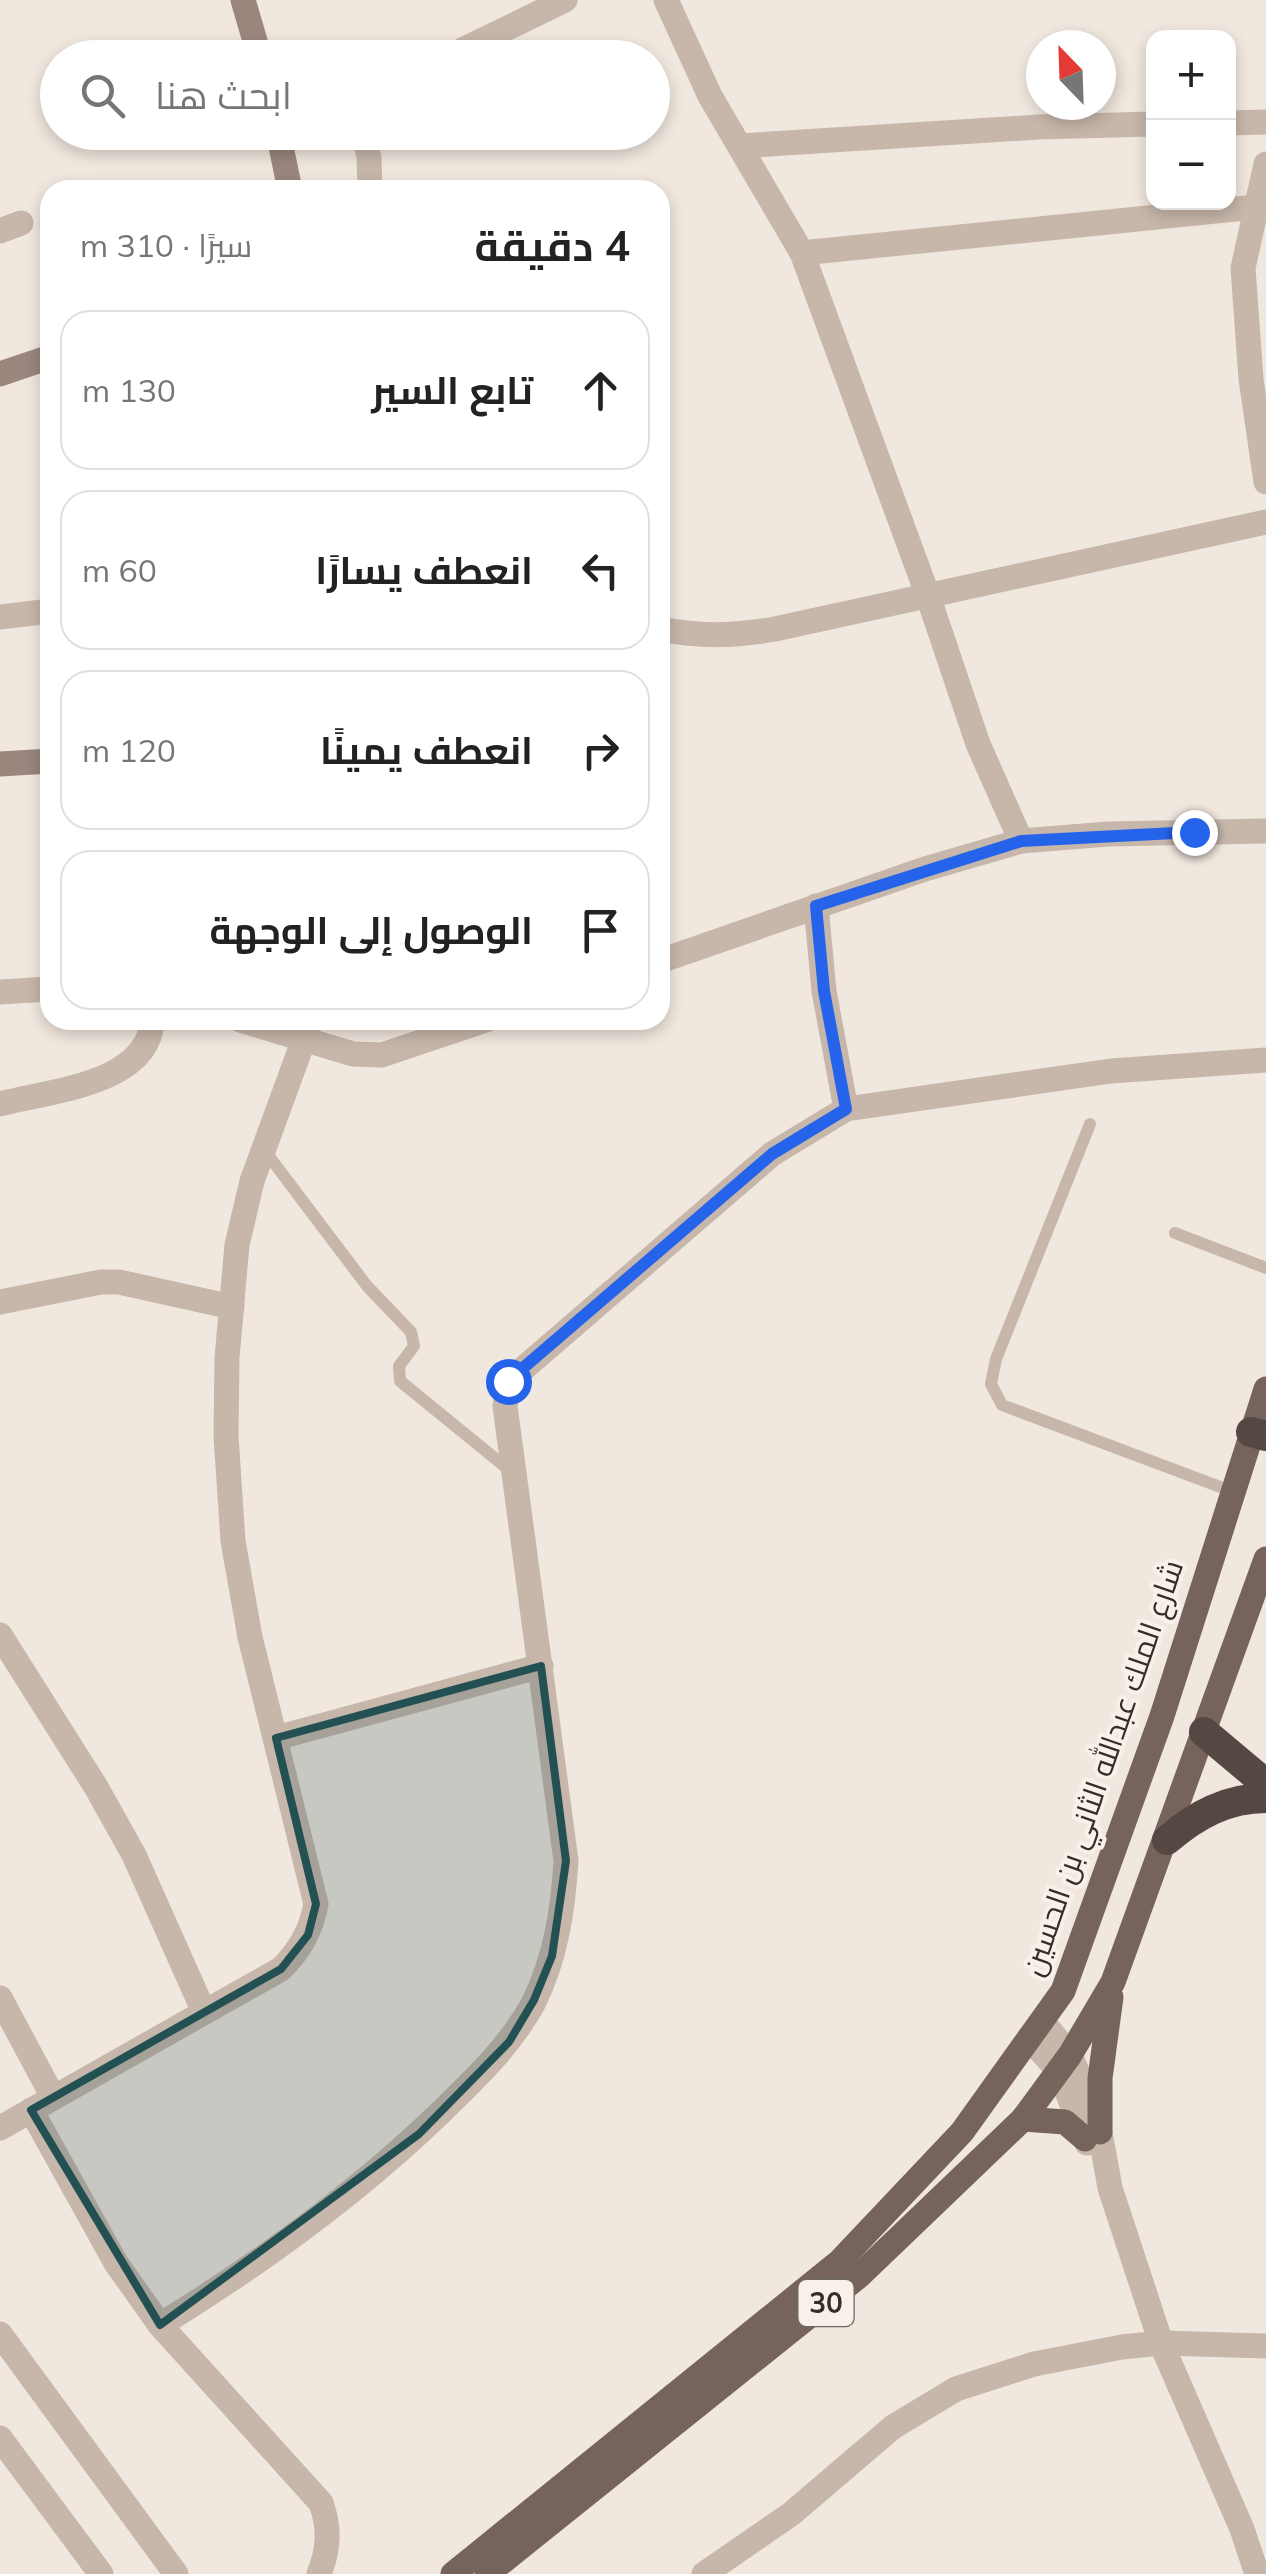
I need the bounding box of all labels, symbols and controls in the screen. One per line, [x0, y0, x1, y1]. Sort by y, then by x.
north arrow [1026, 30, 1116, 120]
map controls [1146, 30, 1236, 210]
button: + [1146, 30, 1236, 120]
search box [40, 40, 670, 150]
icon: search [75, 68, 130, 123]
text: ابحث هنا [155, 71, 292, 119]
button: − [1146, 120, 1236, 210]
text: 4 دقيقة [475, 219, 630, 272]
text: سيرًا · 310 m [80, 225, 252, 265]
icon: ahead [573, 363, 628, 418]
text: تابع السير [371, 366, 533, 414]
text: 130 m [82, 370, 176, 410]
icon: left [573, 543, 628, 598]
text: انعطف يسارًا [315, 546, 533, 594]
text: 60 m [82, 550, 157, 590]
icon: right [573, 723, 628, 778]
text: انعطف يمينًا [320, 726, 533, 774]
text: 120 m [82, 730, 176, 770]
route end [1172, 810, 1218, 856]
icon: arrive [573, 903, 628, 958]
text: الوصول إلى الوجهة [209, 906, 533, 954]
route start [486, 1359, 532, 1405]
street label: شارع الملك عبدالله الثاني بن الحسين [1013, 1555, 1196, 1982]
road number: 30 [798, 2280, 854, 2326]

